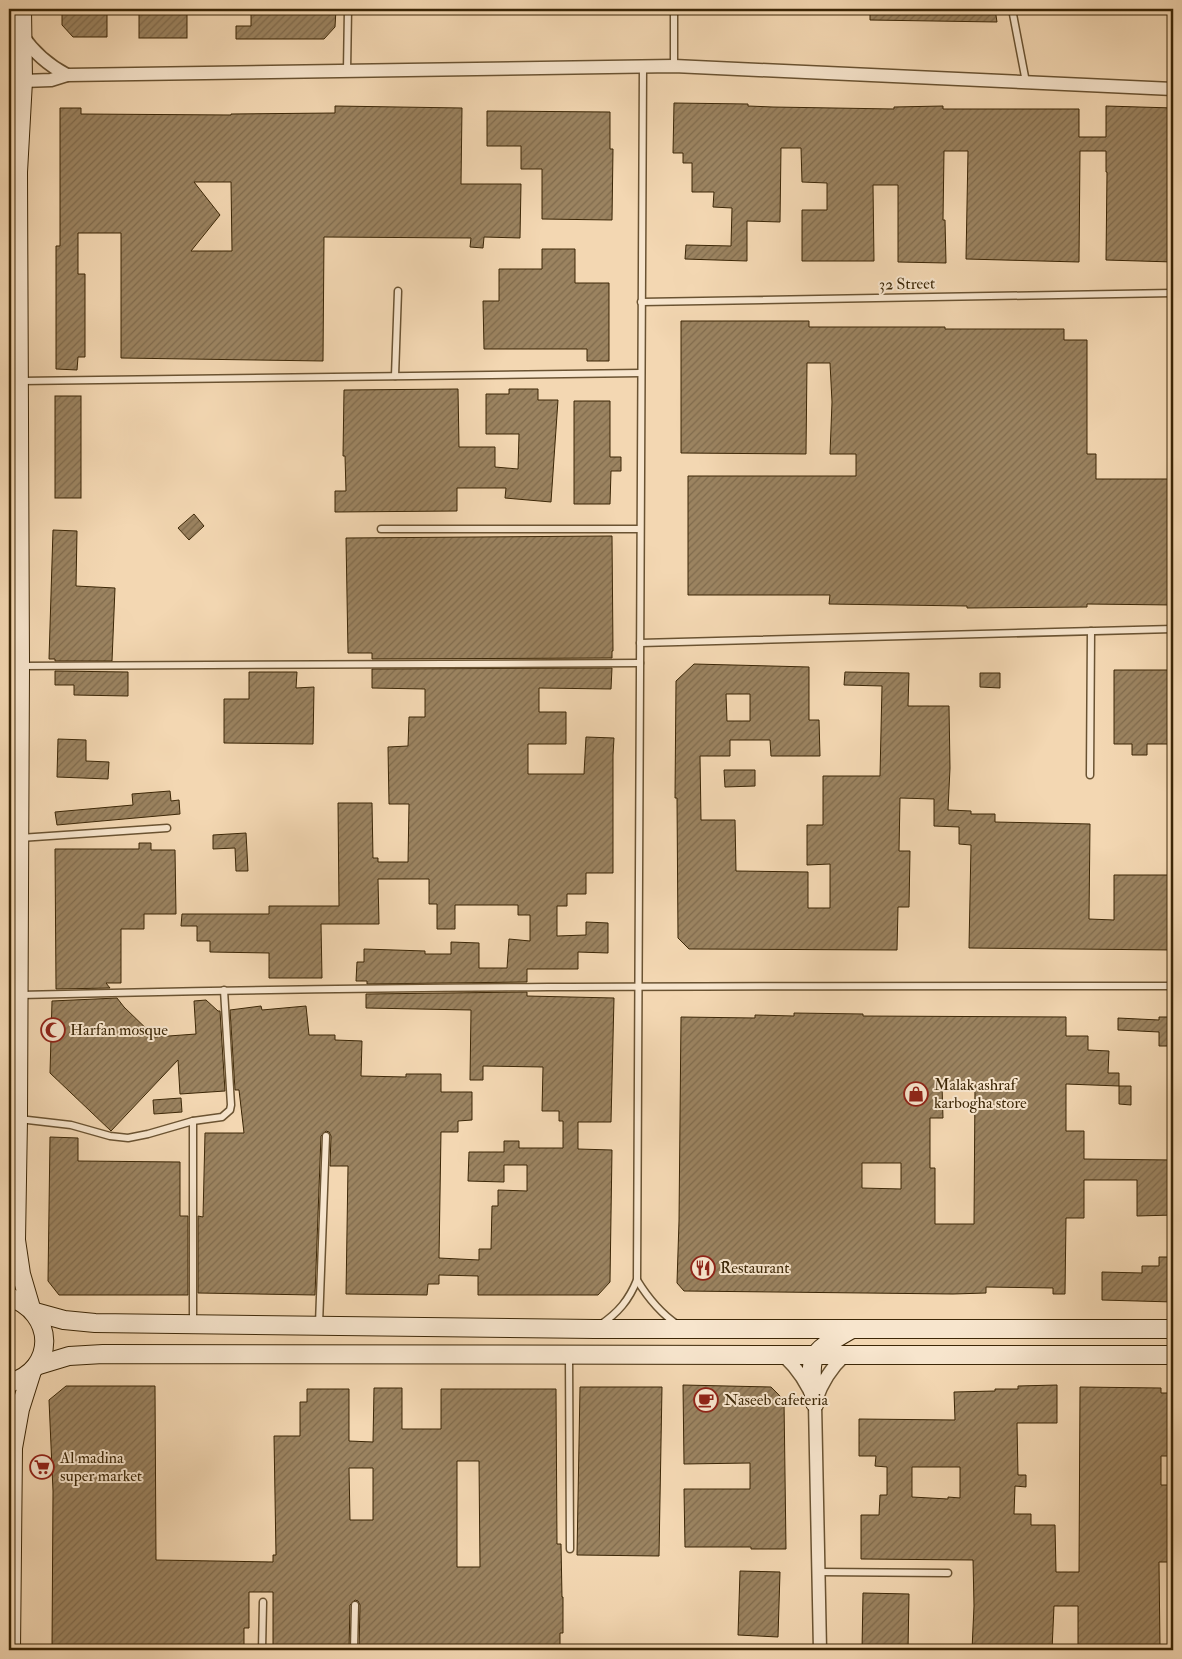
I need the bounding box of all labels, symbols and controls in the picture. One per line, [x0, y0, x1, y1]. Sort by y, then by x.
street label: 32 Street [879, 274, 935, 294]
mosque icon: Harfan mosque [40, 1017, 66, 1043]
place label: Harfan mosque [70, 1020, 168, 1040]
place label: Malak ashraf karbogha store [934, 1075, 1027, 1113]
shop icon: Malak ashraf karbogha store [903, 1081, 929, 1107]
restaurant icon: Restaurant [690, 1255, 716, 1281]
place label: Restaurant [720, 1258, 789, 1278]
cafe icon: Naseeb cafeteria [693, 1387, 719, 1413]
place label: Naseeb cafeteria [724, 1390, 829, 1410]
place label: Al madina super market [59, 1448, 142, 1487]
supermarket icon: Al madina super market [29, 1454, 55, 1480]

